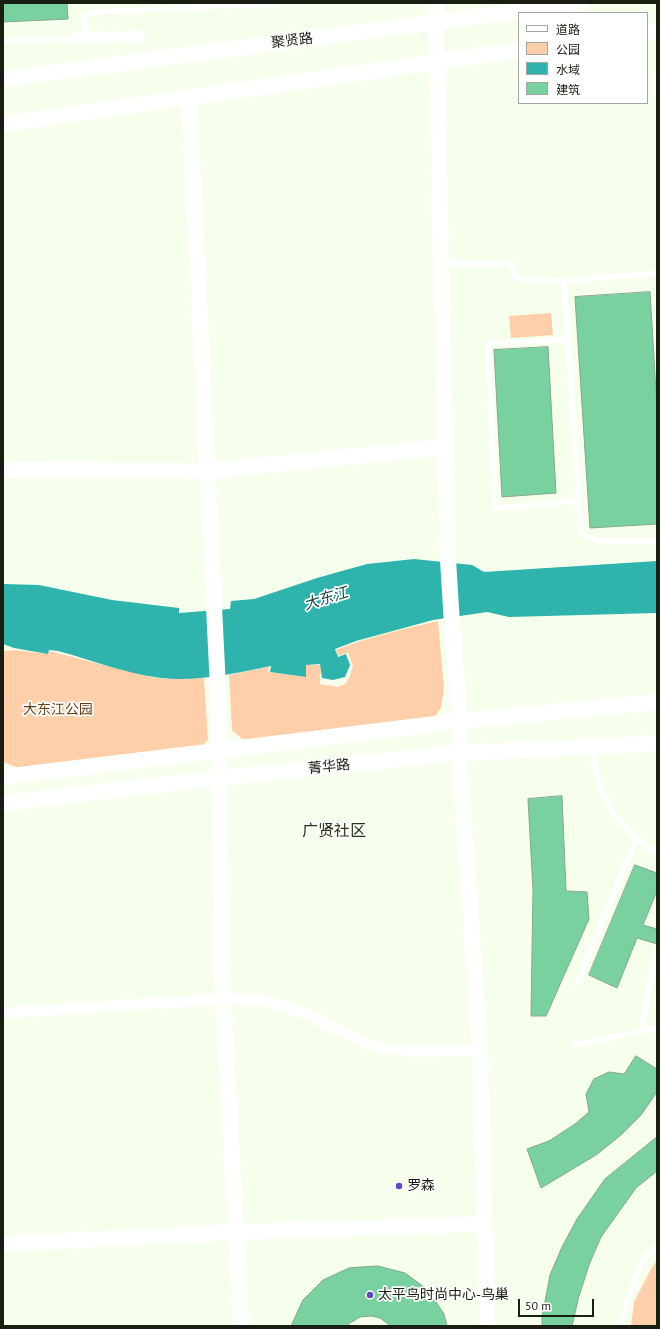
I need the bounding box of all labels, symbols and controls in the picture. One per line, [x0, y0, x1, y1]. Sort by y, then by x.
legend [518, 12, 648, 104]
text: 道路 [556, 22, 580, 37]
street label: 聚贤路 [270, 30, 314, 52]
text: 公园 [556, 42, 580, 57]
text: 水域 [556, 62, 580, 77]
text: 建筑 [556, 82, 580, 97]
water label: 大东江 [302, 584, 350, 614]
park label: 大东江公园 [23, 702, 93, 718]
street label: 菁华路 [307, 756, 351, 778]
district label: 广贤社区 [302, 821, 366, 841]
place label: 罗森 [407, 1178, 435, 1194]
marker: 罗森 [394, 1181, 404, 1191]
place label: 太平鸟时尚中心-鸟巢 [378, 1287, 509, 1303]
marker: 太平鸟时尚中心-鸟巢 [365, 1290, 375, 1300]
scale bar [520, 1291, 596, 1317]
text: 50 m [525, 1298, 551, 1313]

